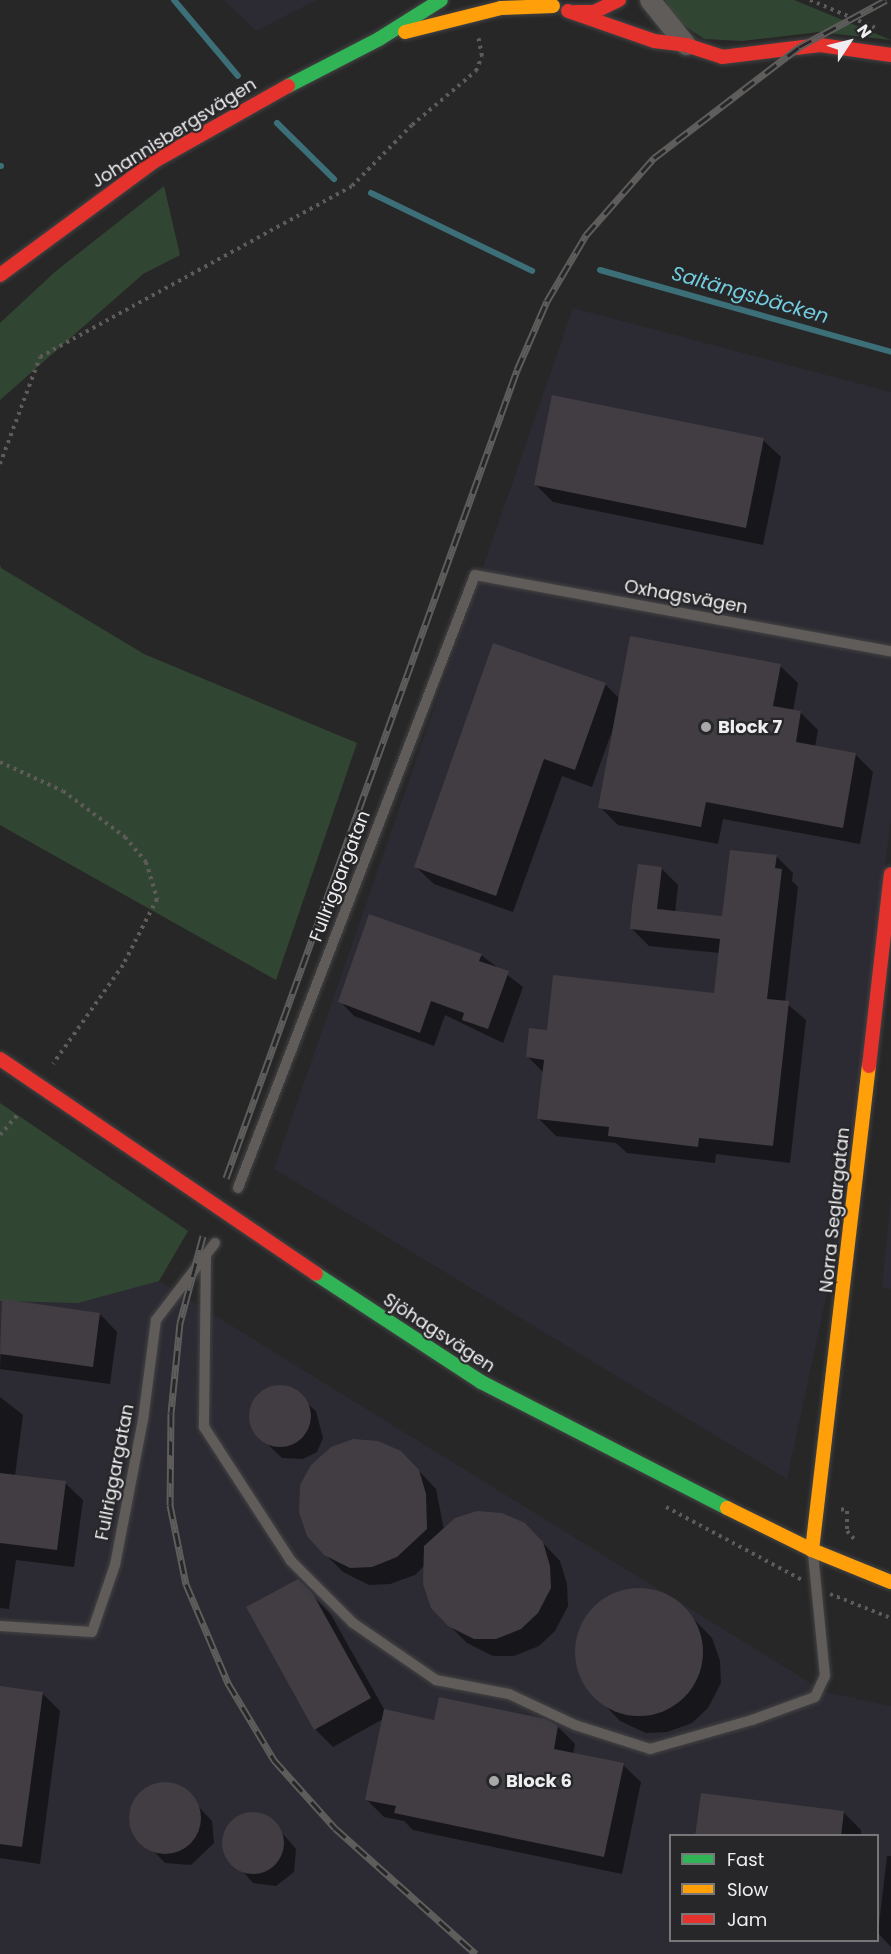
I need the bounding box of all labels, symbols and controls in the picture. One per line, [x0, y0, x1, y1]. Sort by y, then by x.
north arrow [819, 12, 879, 72]
text: N [851, 20, 877, 43]
street label: Johannisbergsvägen [88, 73, 260, 193]
water label: Saltängsbäcken [669, 261, 831, 329]
street label: Oxhagsvägen [623, 575, 749, 619]
place label: Block 7 [718, 716, 782, 738]
marker: Block 7 [699, 720, 713, 734]
street label: Fullriggargatan [305, 808, 375, 944]
street label: Norra Seglargatan [816, 1126, 854, 1294]
street label: Sjöhagsvägen [379, 1289, 499, 1377]
street label: Fullriggargatan [91, 1402, 139, 1542]
place label: Block 6 [506, 1770, 572, 1792]
marker: Block 6 [487, 1774, 501, 1788]
legend [669, 1834, 879, 1942]
text: Fast [727, 1847, 764, 1872]
text: Slow [727, 1877, 768, 1902]
text: Jam [727, 1907, 767, 1932]

